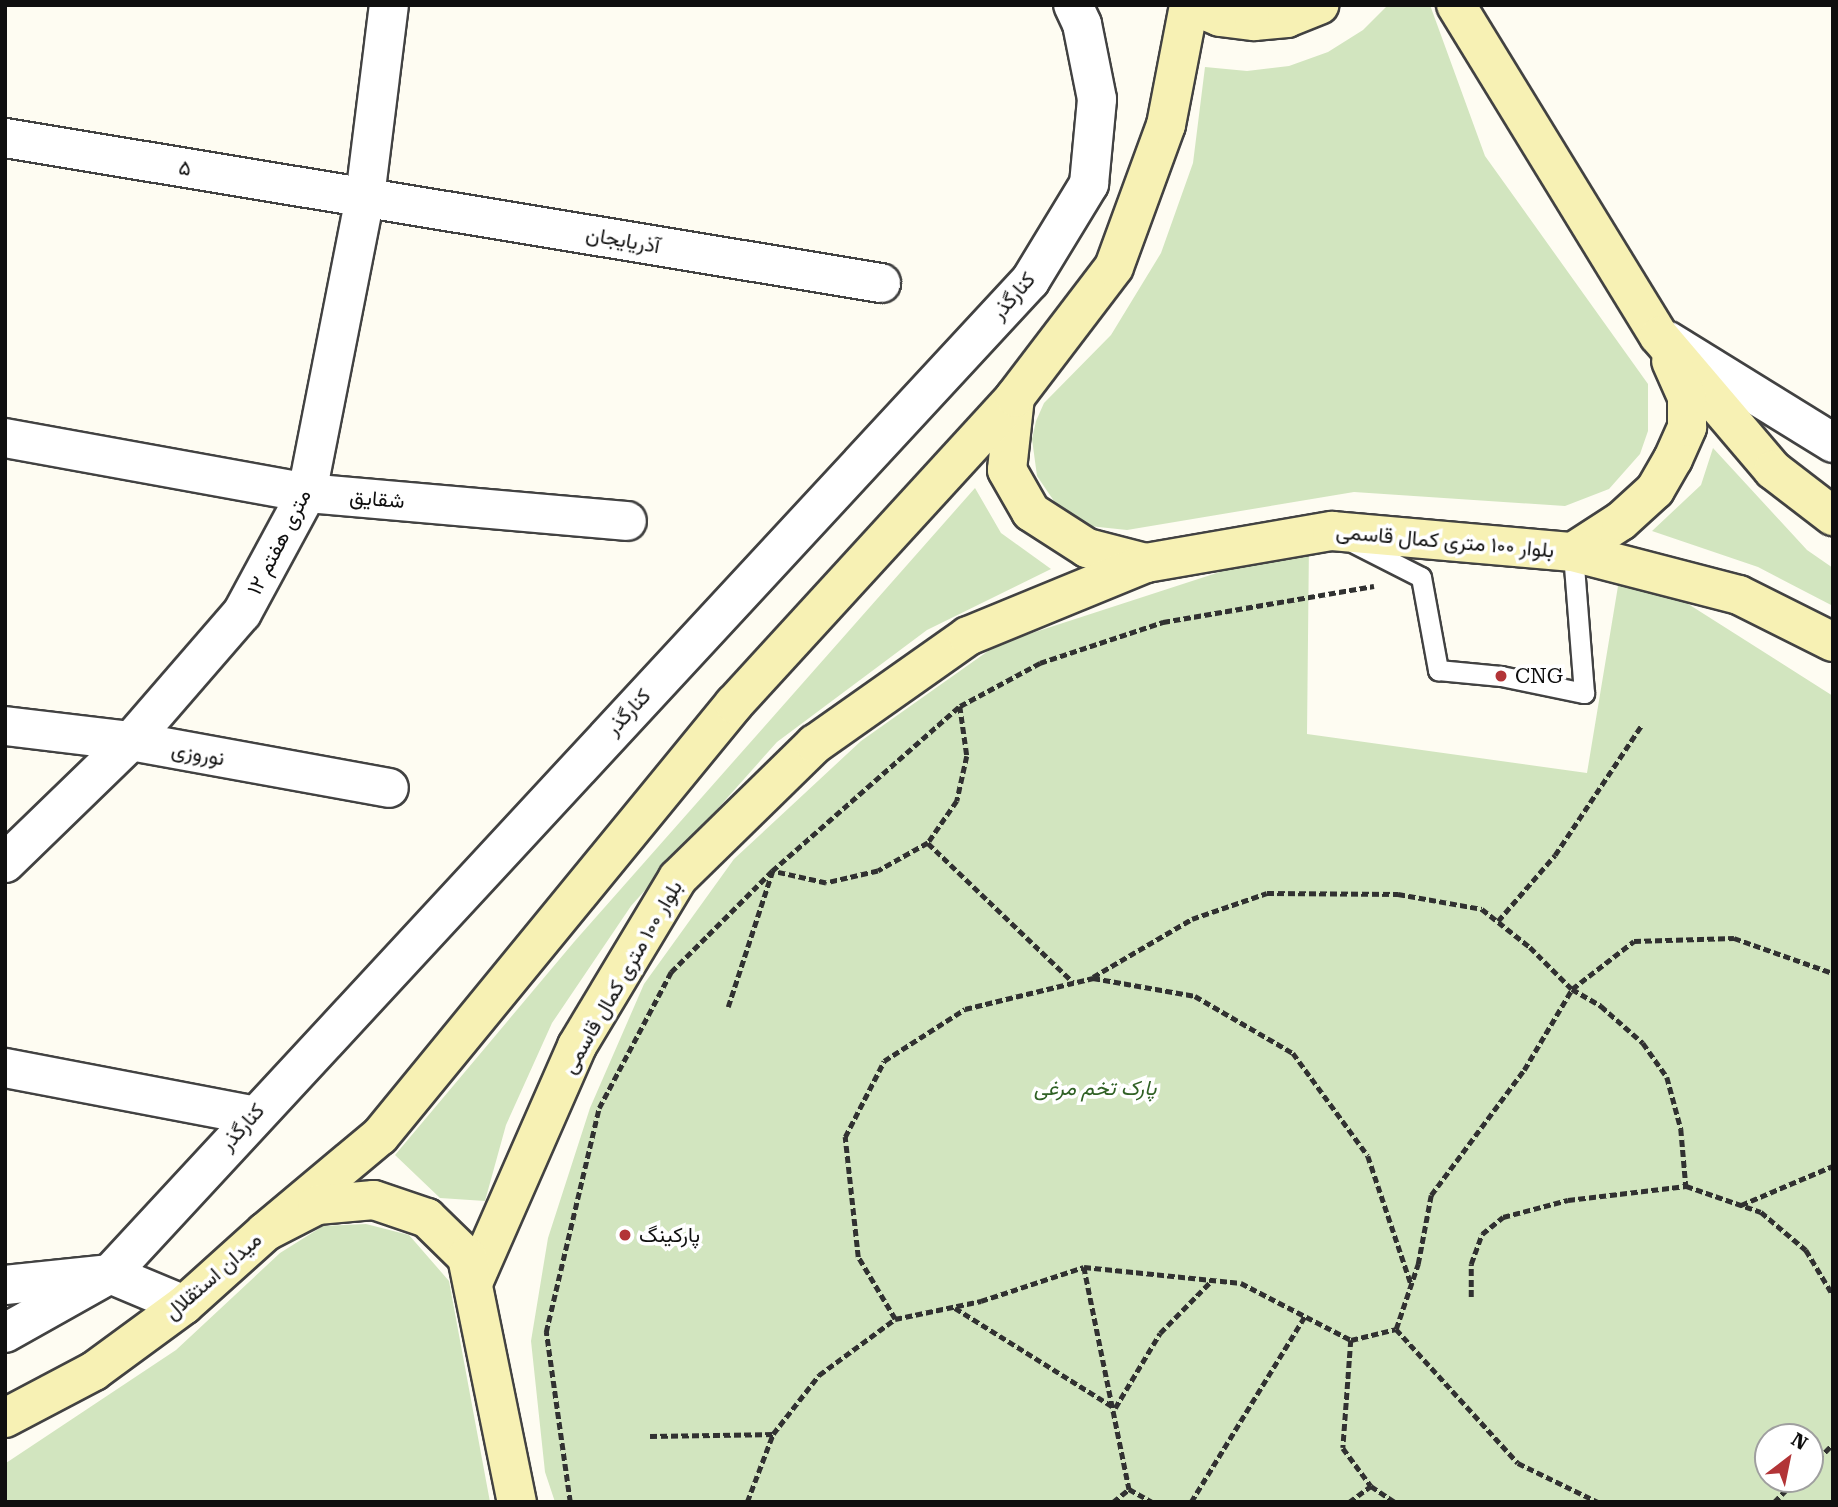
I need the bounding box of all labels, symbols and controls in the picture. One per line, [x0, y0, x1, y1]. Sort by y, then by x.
street label: ۵ [177, 155, 193, 181]
street label: آذریایجان [584, 221, 662, 259]
street label: کنارگذر [986, 267, 1040, 325]
street label: شقایق [348, 484, 406, 514]
street label: ۱۲ متری هفتم [242, 485, 316, 599]
street label: بلوار ۱۰۰ متری کمال قاسمی [1335, 519, 1555, 563]
place label: CNG [1515, 663, 1563, 689]
marker: CNG [1493, 668, 1509, 684]
street label: کنارگذر [600, 683, 656, 741]
street label: نوروزی [169, 737, 227, 771]
street label: بلوار ۱۰۰ متری کمال قاسمی [556, 876, 688, 1078]
park label: پارک تخم مرغی [1034, 1075, 1156, 1101]
street label: کنارگذر [214, 1098, 270, 1156]
place label: پارکینگ [639, 1222, 700, 1248]
street label: میدان استقلال [159, 1227, 267, 1325]
marker: پارکینگ [617, 1227, 633, 1243]
north arrow [1754, 1423, 1824, 1493]
text: N [1787, 1428, 1812, 1455]

